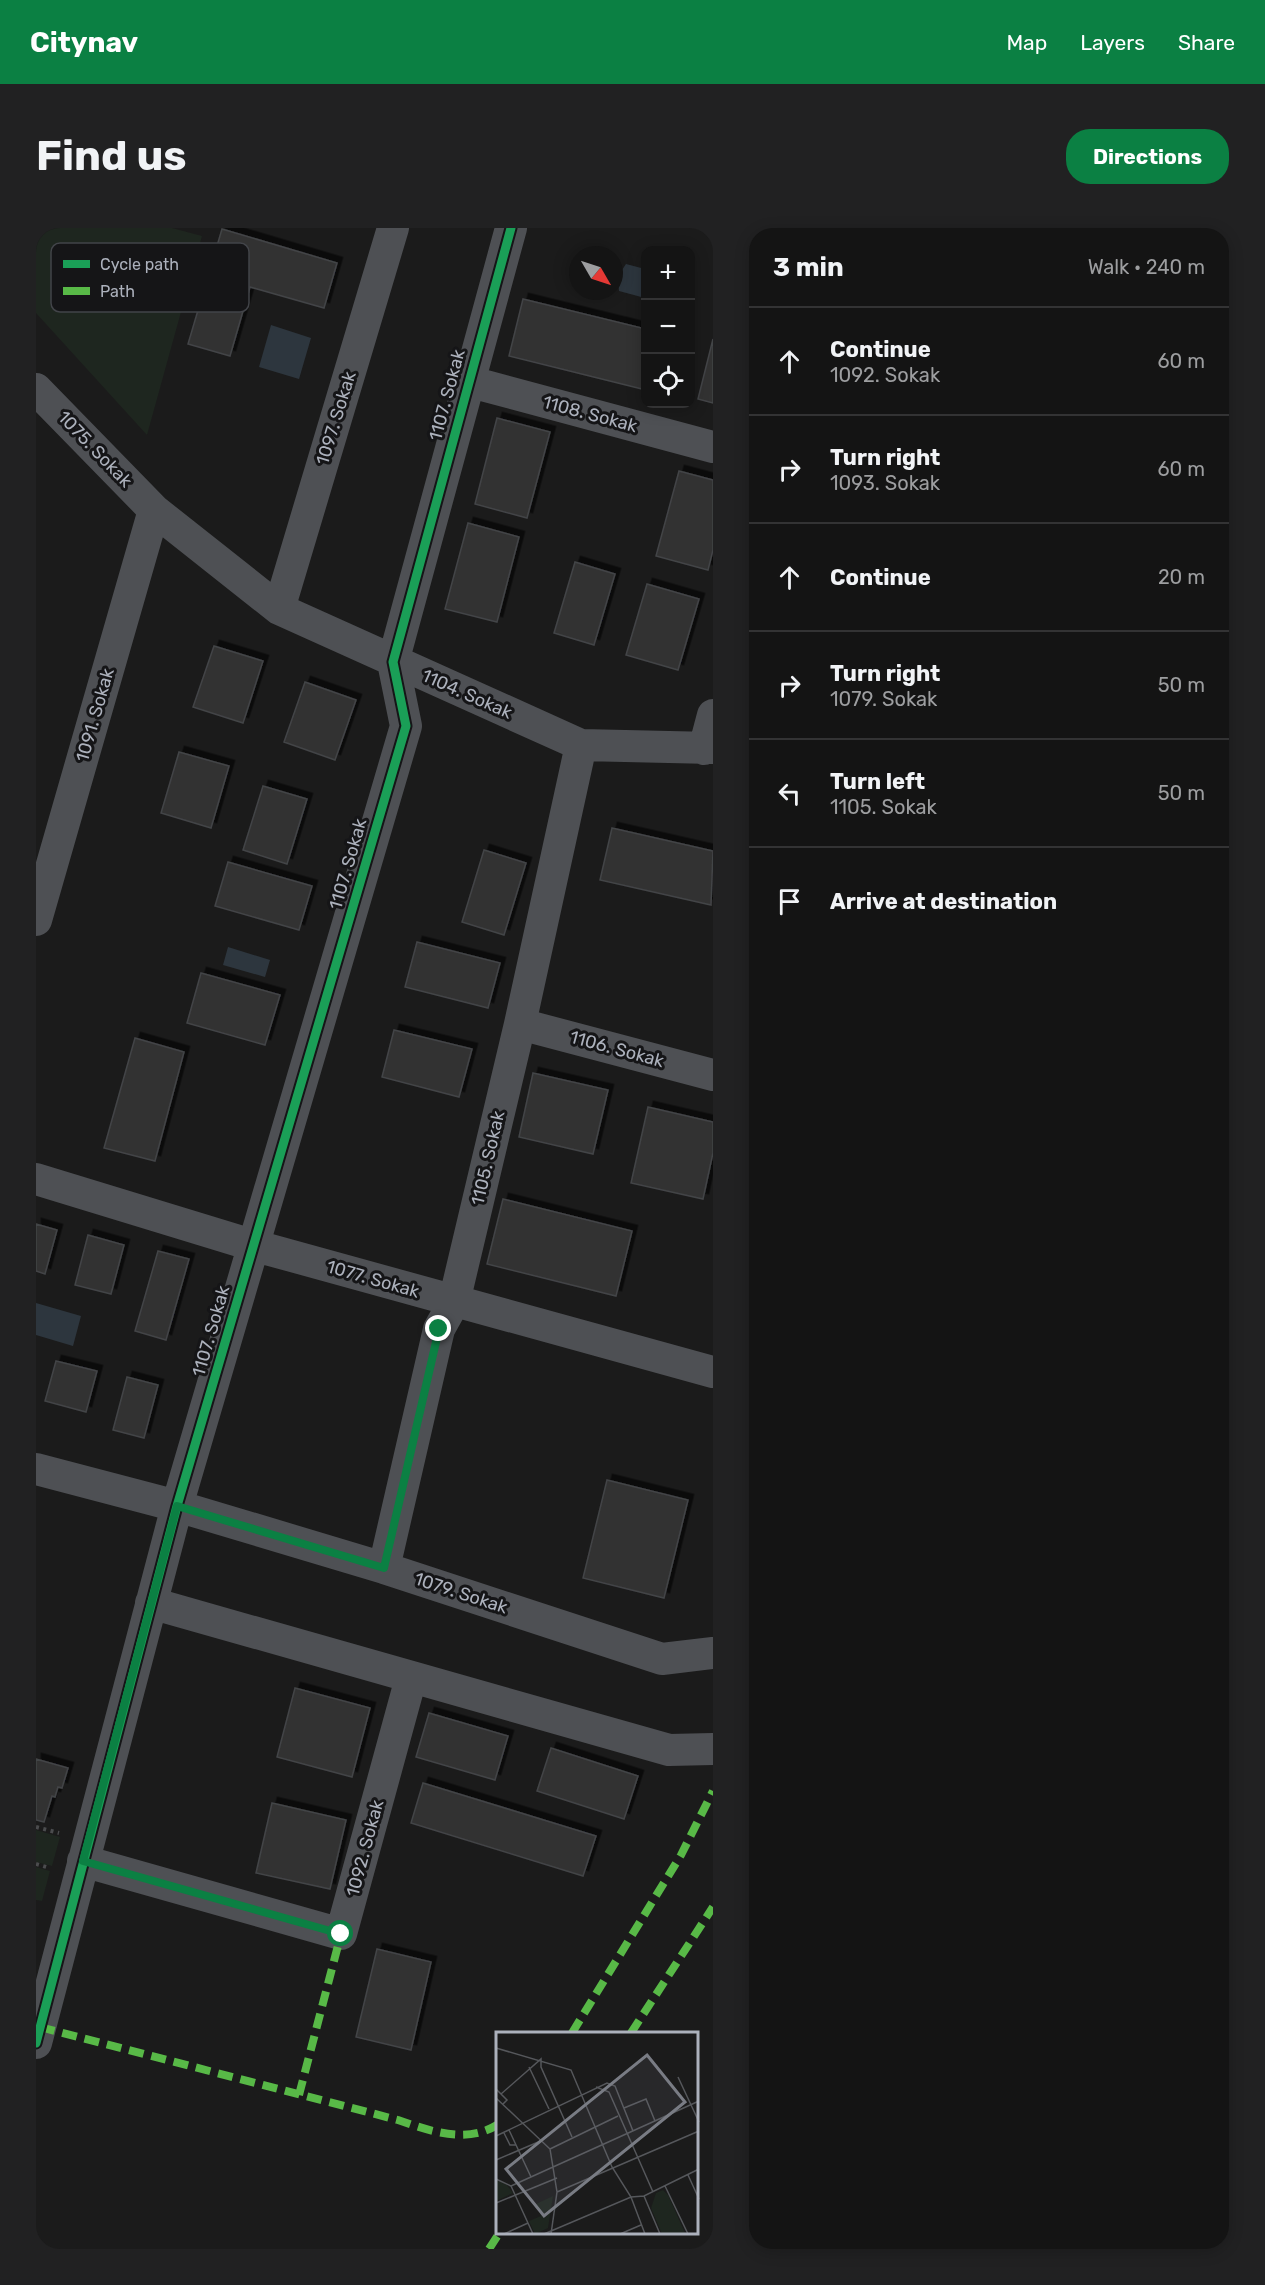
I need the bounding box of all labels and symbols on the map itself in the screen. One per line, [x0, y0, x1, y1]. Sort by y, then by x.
legend [51, 243, 249, 312]
north arrow [569, 246, 623, 300]
text: Cycle path [100, 255, 179, 274]
text: Path [100, 282, 135, 301]
street label: 1107. Sokak [424, 346, 470, 443]
street label: 1097. Sokak [311, 368, 361, 467]
street label: 1108. Sokak [540, 391, 640, 437]
street label: 1075. Sokak [53, 406, 137, 492]
street label: 1104. Sokak [418, 664, 516, 724]
street label: 1091. Sokak [71, 665, 119, 764]
street label: 1107. Sokak [325, 815, 372, 912]
street label: 1106. Sokak [568, 1026, 667, 1072]
street label: 1105. Sokak [466, 1108, 510, 1207]
street label: 1077. Sokak [324, 1255, 422, 1303]
street label: 1107. Sokak [188, 1282, 235, 1379]
route end [425, 1315, 451, 1341]
street label: 1079. Sokak [412, 1568, 511, 1619]
street label: 1092. Sokak [342, 1797, 389, 1899]
route start [327, 1920, 353, 1946]
inset map [496, 2032, 698, 2234]

